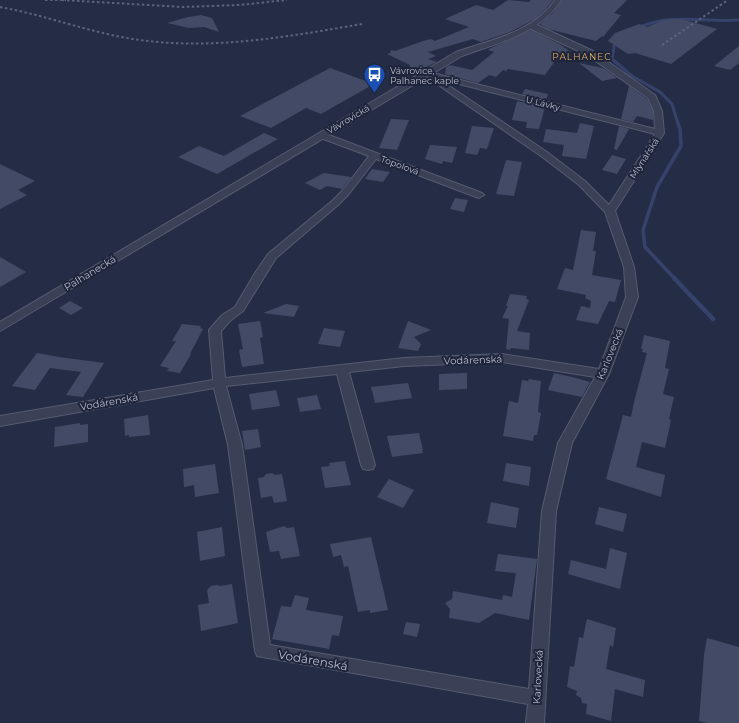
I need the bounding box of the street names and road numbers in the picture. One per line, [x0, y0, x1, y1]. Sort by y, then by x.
street label: U Lávky [525, 93, 561, 113]
street label: Vávrovická [325, 102, 371, 136]
street label: Mlynářská [627, 136, 661, 180]
street label: Topolová [379, 153, 421, 177]
street label: Palhanecká [62, 252, 118, 294]
street label: Karlovecká [594, 326, 626, 382]
street label: Vodárenská [443, 352, 503, 368]
street label: Vodárenská [79, 390, 139, 414]
street label: Vodárenská [277, 646, 349, 674]
street label: Karlovecká [530, 650, 546, 704]

